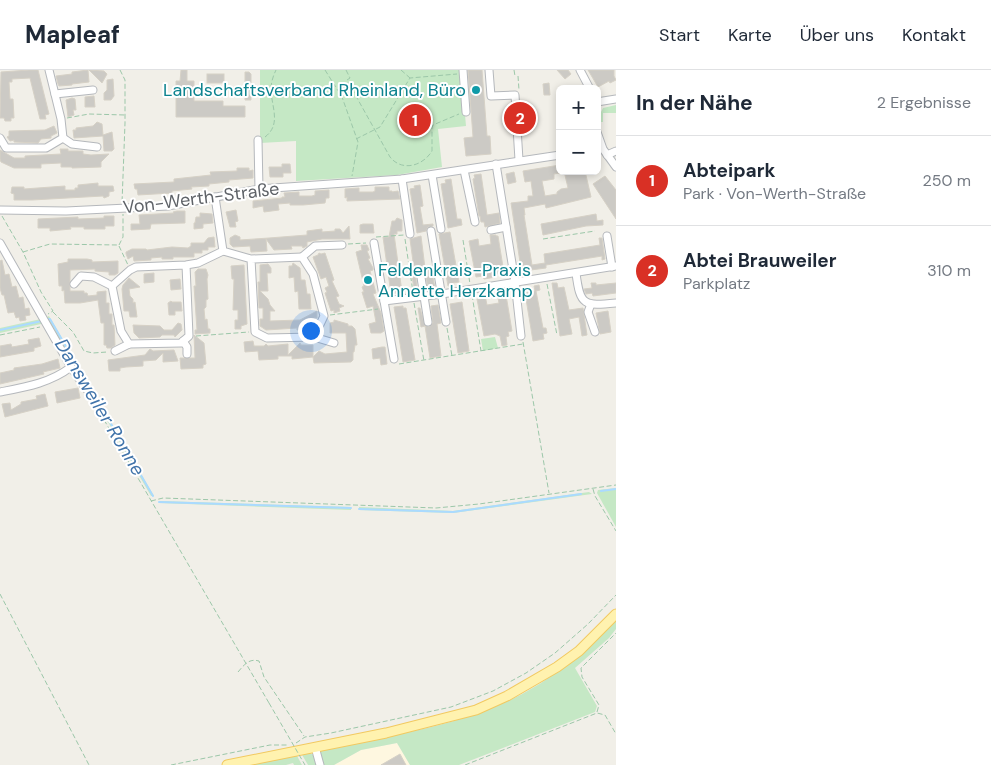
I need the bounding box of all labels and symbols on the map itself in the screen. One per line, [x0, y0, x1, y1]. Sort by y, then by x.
place label: Landschaftsverband Rheinland, Büro [163, 78, 466, 102]
marker: Landschaftsverband Rheinland, Büro [470, 84, 482, 96]
pin: 2 [504, 99, 536, 137]
pin: 1 [399, 101, 431, 139]
street label: Von-Werth-Straße [121, 177, 281, 219]
place label: Feldenkrais-Praxis Annette Herzkamp [378, 258, 533, 303]
marker: Feldenkrais-Praxis Annette Herzkamp [362, 274, 374, 286]
your location [298, 318, 324, 344]
water label: Dansweiler Ronne [49, 334, 151, 480]

